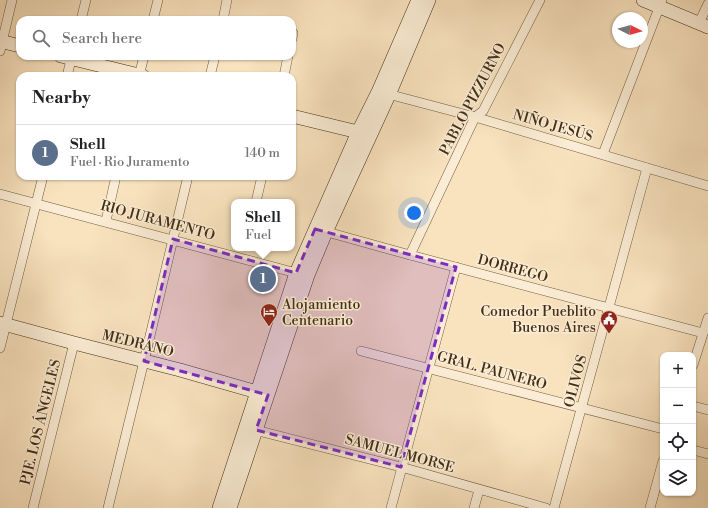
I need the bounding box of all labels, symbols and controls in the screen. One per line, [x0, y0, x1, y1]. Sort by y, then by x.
north arrow [612, 12, 648, 48]
search box [16, 16, 296, 60]
icon: search [30, 27, 52, 49]
text: Search here [62, 29, 142, 48]
street label: PABLO PIZZURNO [436, 40, 510, 159]
text: Nearby [32, 87, 91, 109]
street label: NIÑO JESÚS [511, 104, 595, 146]
text: Shell [70, 135, 106, 154]
text: 1 [42, 145, 48, 161]
text: 140 m [244, 145, 280, 161]
text: Fuel · Rio Juramento [70, 154, 190, 170]
street label: RIO JURAMENTO [98, 197, 217, 245]
popup [231, 199, 295, 251]
your location [404, 203, 424, 223]
text: Shell [245, 208, 281, 227]
text: Fuel [245, 227, 271, 243]
street label: DORREGO [476, 251, 550, 287]
pin: 1 [250, 264, 276, 294]
place label: Alojamiento Centenario [281, 296, 360, 330]
hotel icon: Alojamiento Centenario [259, 302, 279, 327]
place label: Comedor Pueblito Buenos Aires [480, 303, 596, 337]
public building icon: Comedor Pueblito Buenos Aires [599, 309, 619, 334]
street label: MEDRANO [100, 326, 175, 362]
street label: GRAL. PAUNERO [435, 348, 549, 394]
map controls [660, 352, 696, 496]
button: + [660, 352, 696, 388]
street label: OLIVOS [560, 353, 592, 409]
street label: PJE. LOS ÁNGELES [15, 357, 65, 487]
button: − [660, 388, 696, 424]
button: locate [660, 424, 696, 460]
street label: SAMUEL MORSE [343, 431, 456, 477]
button: layers [660, 460, 696, 496]

